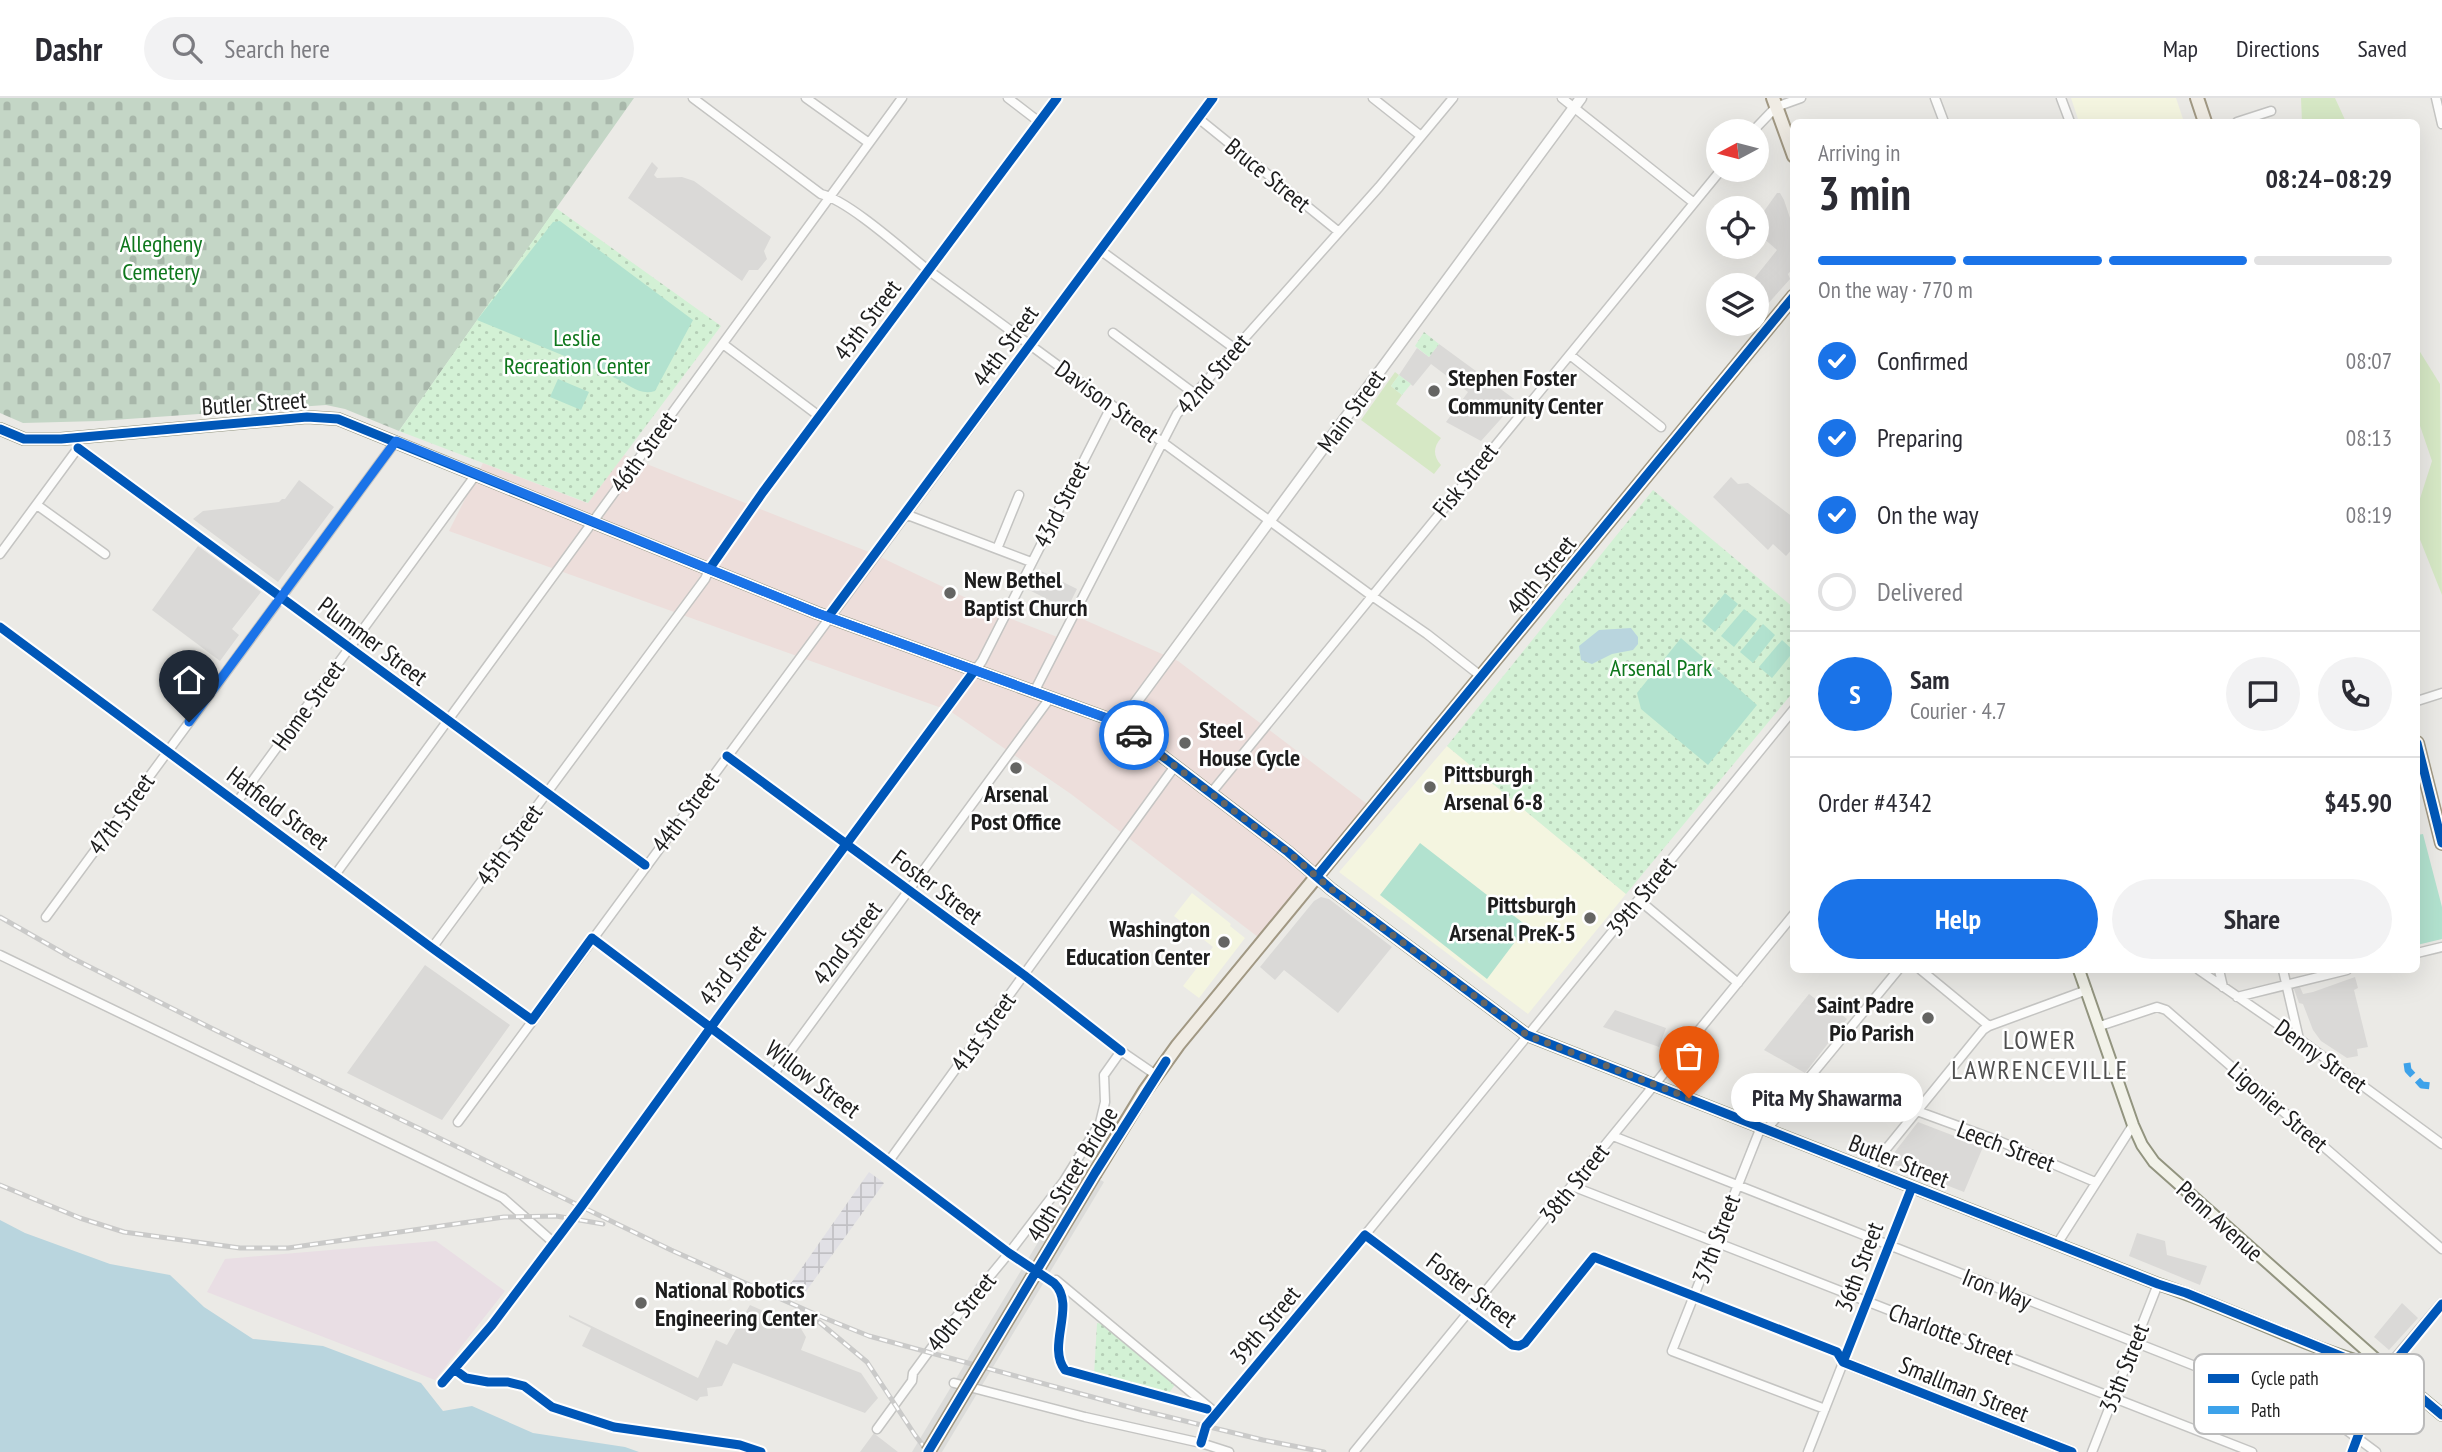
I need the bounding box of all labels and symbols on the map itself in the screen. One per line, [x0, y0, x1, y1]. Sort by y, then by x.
north arrow [1706, 119, 1769, 182]
street label: Bruce Street [1219, 131, 1317, 219]
park label: Allegheny Cemetery [120, 228, 202, 287]
street label: 45th Street [826, 273, 908, 367]
street label: 44th Street [965, 299, 1045, 393]
park label: Leslie Recreation Center [504, 322, 651, 381]
street label: 42nd Street [1169, 327, 1257, 421]
street label: Davison Street [1049, 353, 1165, 449]
place label: Stephen Foster Community Center [1448, 362, 1604, 421]
street label: Main Street [1310, 363, 1392, 459]
marker: Stephen Foster Community Center [1426, 383, 1442, 399]
street label: Butler Street [200, 384, 308, 422]
street label: 46th Street [603, 405, 683, 499]
street label: Fisk Street [1426, 436, 1505, 523]
street label: 43rd Street [1026, 455, 1096, 553]
street label: 40th Street [1500, 529, 1583, 621]
place label: New Bethel Baptist Church [964, 564, 1087, 623]
marker: New Bethel Baptist Church [942, 585, 958, 601]
street label: Plummer Street [312, 590, 434, 693]
pin [159, 650, 219, 722]
park label: Arsenal Park [1610, 652, 1713, 683]
street label: Home Street [265, 654, 351, 756]
courier [1099, 700, 1169, 770]
place label: Steel House Cycle [1199, 714, 1300, 773]
marker: Steel House Cycle [1177, 735, 1193, 751]
place label: Pittsburgh Arsenal 6-8 [1443, 758, 1543, 817]
street label: Hatfield Street [221, 759, 336, 857]
marker: Arsenal Post Office [1008, 760, 1024, 776]
street label: 44th Street [644, 765, 726, 859]
street label: 47th Street [81, 767, 161, 861]
place label: Arsenal Post Office [971, 778, 1061, 837]
marker: Pittsburgh Arsenal 6-8 [1422, 779, 1438, 795]
street label: 45th Street [469, 798, 549, 892]
street label: Foster Street [885, 843, 989, 932]
street label: 39th Street [1600, 850, 1683, 942]
place label: Pittsburgh Arsenal PreK-5 [1448, 889, 1576, 948]
street label: 42nd Street [805, 895, 889, 991]
marker: Pittsburgh Arsenal PreK-5 [1582, 910, 1598, 926]
place label: Washington Education Center [1066, 913, 1211, 972]
street label: 43rd Street [692, 918, 773, 1012]
marker: Washington Education Center [1216, 934, 1232, 950]
street label: 41st Street [944, 986, 1023, 1078]
place label: Saint Padre Pio Parish [1817, 989, 1914, 1048]
marker: Saint Padre Pio Parish [1920, 1010, 1936, 1026]
street label: Denny Street [2269, 1012, 2374, 1100]
district label: LOWER LAWRENCEVILLE [1951, 1023, 2129, 1086]
pin [1659, 1026, 1719, 1098]
street label: Willow Street [759, 1033, 867, 1125]
street label: Ligonier Street [2221, 1055, 2335, 1159]
callout: Pita My Shawarma [1731, 1074, 1924, 1122]
street label: 40th Street Bridge [1019, 1101, 1125, 1247]
street label: Leech Street [1953, 1113, 2060, 1179]
street label: Butler Street [1844, 1127, 1954, 1195]
street label: 38th Street [1533, 1137, 1616, 1229]
street label: Penn Avenue [2170, 1174, 2270, 1268]
street label: 37th Street [1685, 1190, 1747, 1288]
street label: 36th Street [1828, 1217, 1890, 1316]
street label: Foster Street [1420, 1246, 1524, 1335]
street label: Iron Way [1958, 1261, 2036, 1317]
street label: 40th Street [920, 1266, 1003, 1358]
place label: National Robotics Engineering Center [655, 1274, 818, 1333]
street label: 39th Street [1223, 1279, 1307, 1371]
marker: National Robotics Engineering Center [633, 1295, 649, 1311]
street label: Charlotte Street [1884, 1296, 2018, 1372]
street label: 35th Street [2092, 1318, 2156, 1417]
street label: Smallman Street [1895, 1349, 2034, 1429]
legend [2194, 1354, 2424, 1434]
text: Cycle path [2251, 1366, 2319, 1390]
text: Path [2251, 1398, 2280, 1422]

